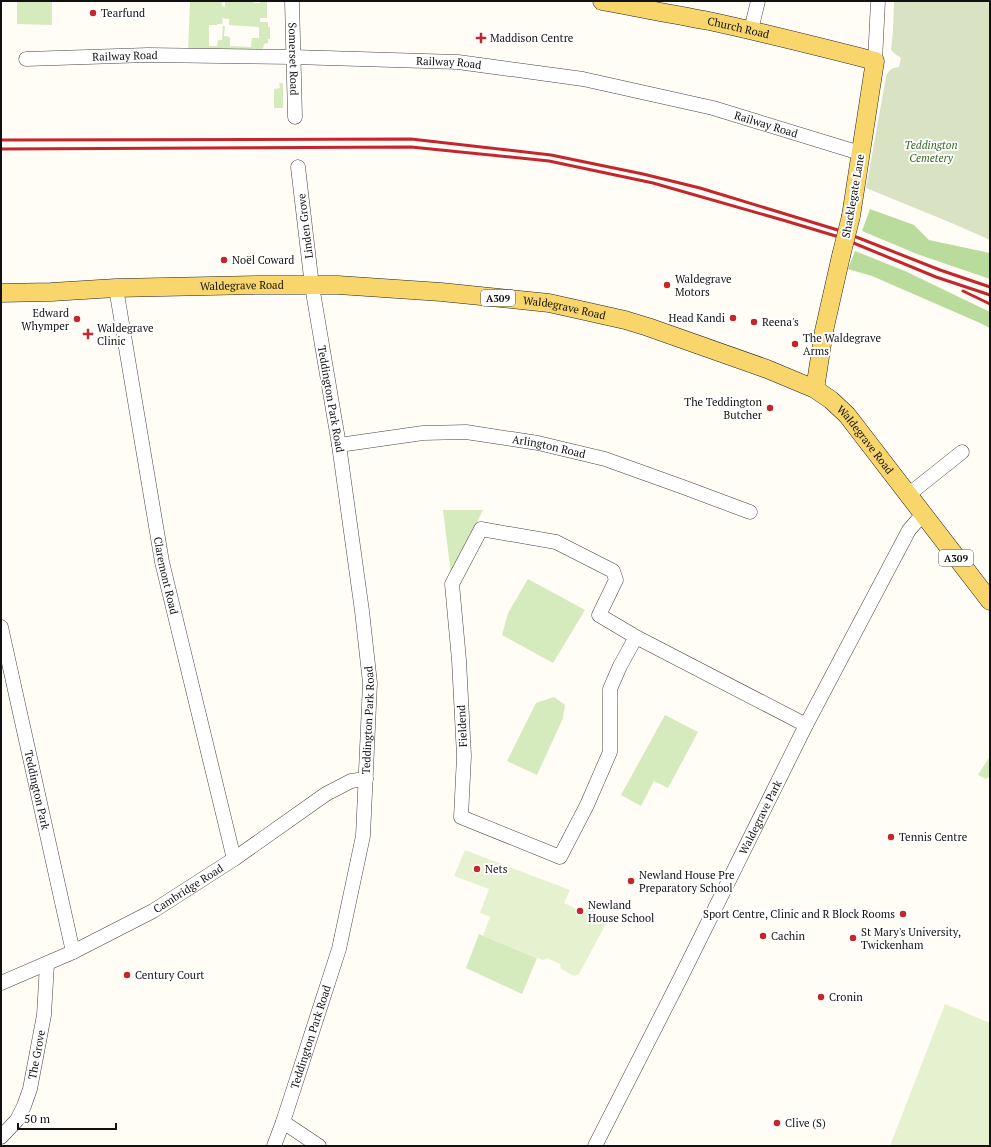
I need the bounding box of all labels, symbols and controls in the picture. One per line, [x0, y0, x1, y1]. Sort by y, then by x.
place label: Tearfund [101, 6, 145, 20]
marker: Tearfund [88, 8, 98, 18]
street label: Church Road [706, 14, 771, 41]
street label: Somerset Road [286, 22, 301, 96]
place label: Maddison Centre [490, 31, 574, 45]
marker: Maddison Centre [475, 32, 487, 44]
street label: Railway Road [92, 48, 158, 64]
street label: Railway Road [416, 54, 482, 72]
street label: Railway Road [733, 108, 799, 141]
park label: Teddington Cemetery [905, 138, 957, 165]
street label: Shacklegate Lane [839, 153, 867, 239]
street label: Linden Grove [294, 192, 316, 259]
place label: Noël Coward [232, 253, 294, 267]
marker: Noël Coward [219, 255, 229, 265]
place label: Waldegrave Motors [675, 272, 732, 299]
street label: Waldegrave Road [200, 278, 284, 293]
marker: Waldegrave Motors [662, 280, 672, 290]
road number: A309 [481, 290, 515, 306]
street label: Waldegrave Road [523, 293, 607, 322]
place label: Edward Whymper [21, 306, 70, 333]
place label: Head Kandi [669, 311, 725, 325]
marker: Head Kandi [728, 313, 738, 323]
marker: Edward Whymper [72, 314, 82, 324]
place label: Reena's [762, 315, 799, 329]
marker: Reena's [749, 317, 759, 327]
place label: Waldegrave Clinic [97, 321, 154, 348]
marker: Waldegrave Clinic [82, 328, 94, 340]
place label: The Waldegrave Arms [803, 331, 881, 358]
marker: The Waldegrave Arms [790, 339, 800, 349]
street label: Teddington Park Road [315, 345, 347, 453]
place label: The Teddington Butcher [684, 395, 763, 422]
street label: Waldegrave Road [834, 402, 897, 477]
marker: The Teddington Butcher [765, 403, 775, 413]
street label: Arlington Road [511, 432, 587, 461]
street label: Claremont Road [151, 536, 181, 616]
road number: A309 [939, 550, 973, 566]
street label: Teddington Park Road [359, 665, 377, 775]
street label: Fieldend [454, 704, 470, 748]
street label: Teddington Park [22, 749, 53, 831]
street label: Waldegrave Park [736, 777, 785, 857]
place label: Tennis Centre [899, 830, 968, 844]
marker: Tennis Centre [886, 832, 896, 842]
street label: Cambridge Road [150, 861, 226, 916]
place label: Nets [485, 862, 508, 876]
marker: Nets [472, 864, 482, 874]
place label: Newland House Pre Preparatory School [639, 868, 735, 895]
marker: Newland House Pre Preparatory School [626, 876, 636, 886]
place label: Newland House School [588, 898, 654, 925]
marker: Newland House School [575, 906, 585, 916]
place label: Sport Centre, Clinic and R Block Rooms [703, 907, 895, 921]
marker: Sport Centre, Clinic and R Block Rooms [898, 909, 908, 919]
place label: St Mary's University, Twickenham [861, 925, 961, 952]
place label: Cachin [771, 929, 806, 943]
marker: Cachin [758, 931, 768, 941]
marker: St Mary's University, Twickenham [848, 933, 858, 943]
place label: Century Court [135, 968, 204, 982]
marker: Century Court [122, 970, 132, 980]
street label: Teddington Park Road [287, 983, 334, 1091]
place label: Cronin [829, 990, 863, 1004]
marker: Cronin [816, 992, 826, 1002]
street label: The Grove [25, 1028, 48, 1081]
scale bar [18, 1105, 116, 1131]
text: 50 m [24, 1111, 51, 1126]
place label: Clive (S) [785, 1116, 826, 1130]
marker: Clive (S) [772, 1118, 782, 1128]

